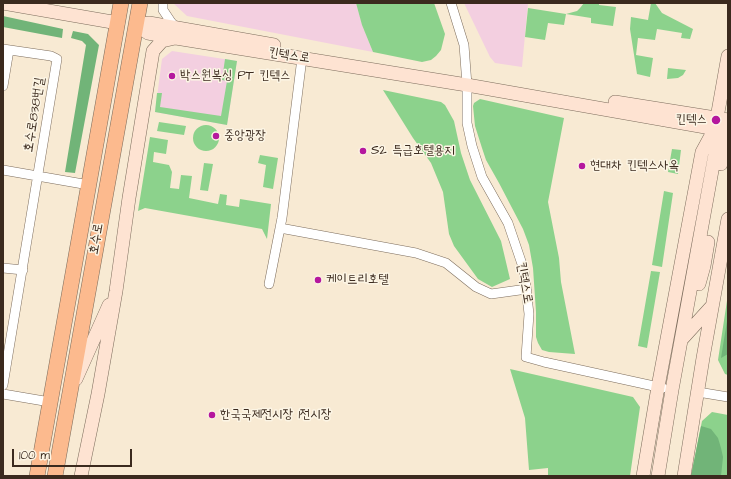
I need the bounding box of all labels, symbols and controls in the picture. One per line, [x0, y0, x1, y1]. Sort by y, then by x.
street label: 킨텍스로 [267, 45, 311, 67]
place label: 박스원복싱 PT 킨텍스 [180, 68, 290, 84]
marker: 박스원복싱 PT 킨텍스 [167, 71, 177, 81]
street label: 호수로838번길 [21, 76, 49, 154]
place label: 킨텍스 [676, 112, 707, 128]
marker: 킨텍스 [710, 114, 722, 126]
place label: 중앙광장 [224, 128, 266, 144]
marker: 중앙광장 [211, 131, 221, 141]
place label: S2 특급호텔용지 [371, 143, 455, 159]
marker: S2 특급호텔용지 [358, 146, 368, 156]
place label: 현대차 킨텍스사옥 [590, 158, 679, 174]
marker: 현대차 킨텍스사옥 [577, 161, 587, 171]
street label: 호수로 [87, 222, 107, 256]
street label: 킨텍스로 [513, 261, 535, 305]
place label: 케이트리호텔 [326, 272, 389, 288]
marker: 케이트리호텔 [313, 275, 323, 285]
place label: 한국국제전시장 1전시장 [220, 407, 331, 423]
marker: 한국국제전시장 1전시장 [207, 410, 217, 420]
scale bar [14, 441, 134, 467]
text: 100 m [19, 447, 50, 464]

